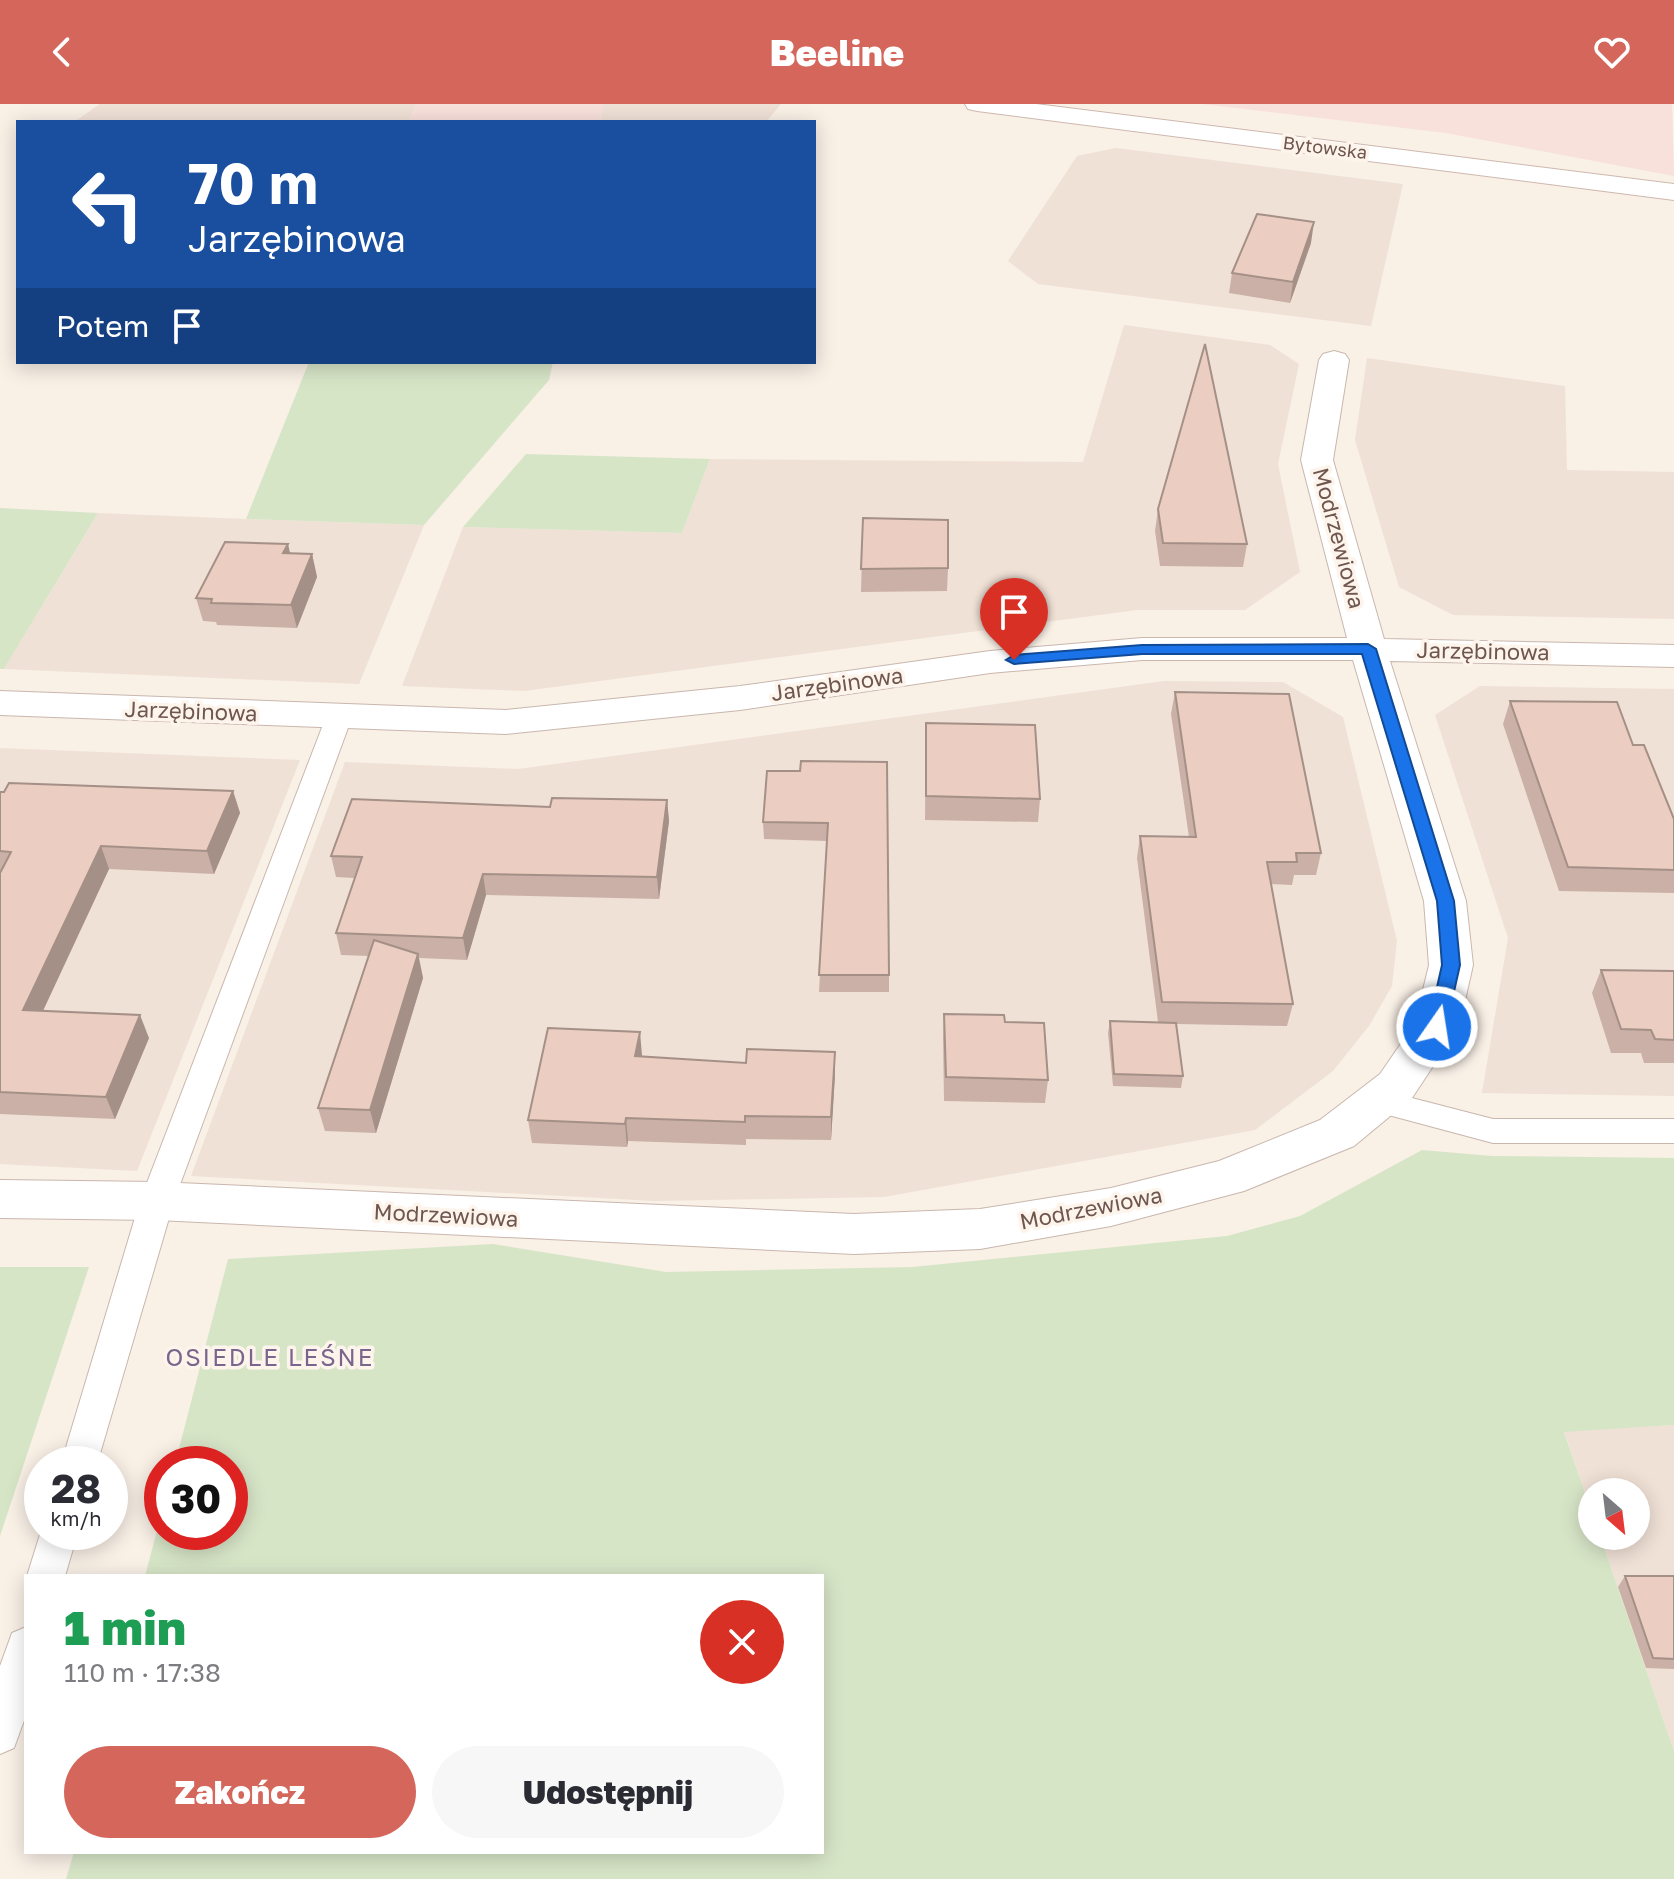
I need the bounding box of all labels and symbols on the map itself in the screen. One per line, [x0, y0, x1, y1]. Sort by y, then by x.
street label: Bytowska [1282, 131, 1368, 163]
street label: Modrzewiowa [1308, 464, 1371, 611]
pin [980, 578, 1048, 660]
street label: Jarzębinowa [1416, 636, 1550, 665]
street label: Jarzębinowa [769, 661, 905, 706]
street label: Jarzębinowa [124, 695, 258, 726]
position arrow [1395, 985, 1479, 1069]
street label: Modrzewiowa [1017, 1180, 1165, 1235]
street label: Modrzewiowa [373, 1197, 519, 1232]
district label: OSIEDLE LEŚNE [166, 1342, 374, 1371]
speed limit sign: 30 [144, 1446, 248, 1550]
north arrow [1578, 1478, 1650, 1550]

